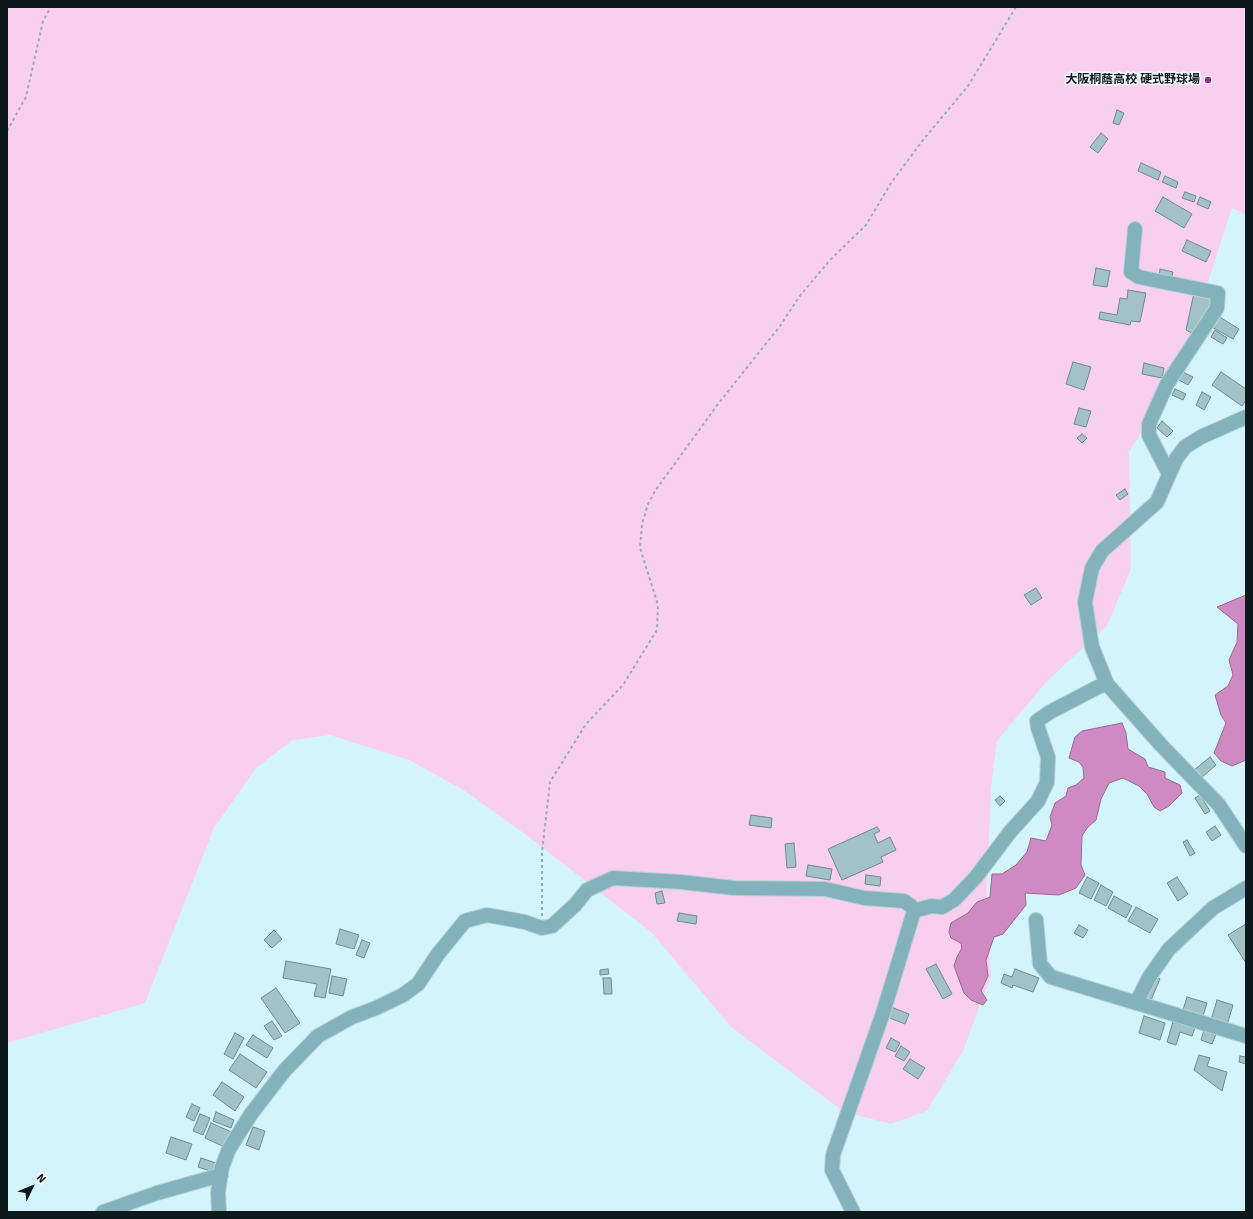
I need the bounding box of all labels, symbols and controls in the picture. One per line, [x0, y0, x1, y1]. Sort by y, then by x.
place label: 大阪桐蔭高校 硬式野球場 [1065, 73, 1200, 87]
marker: 大阪桐蔭高校 硬式野球場 [1203, 75, 1213, 85]
north arrow [12, 1167, 52, 1207]
text: N [34, 1171, 49, 1186]

